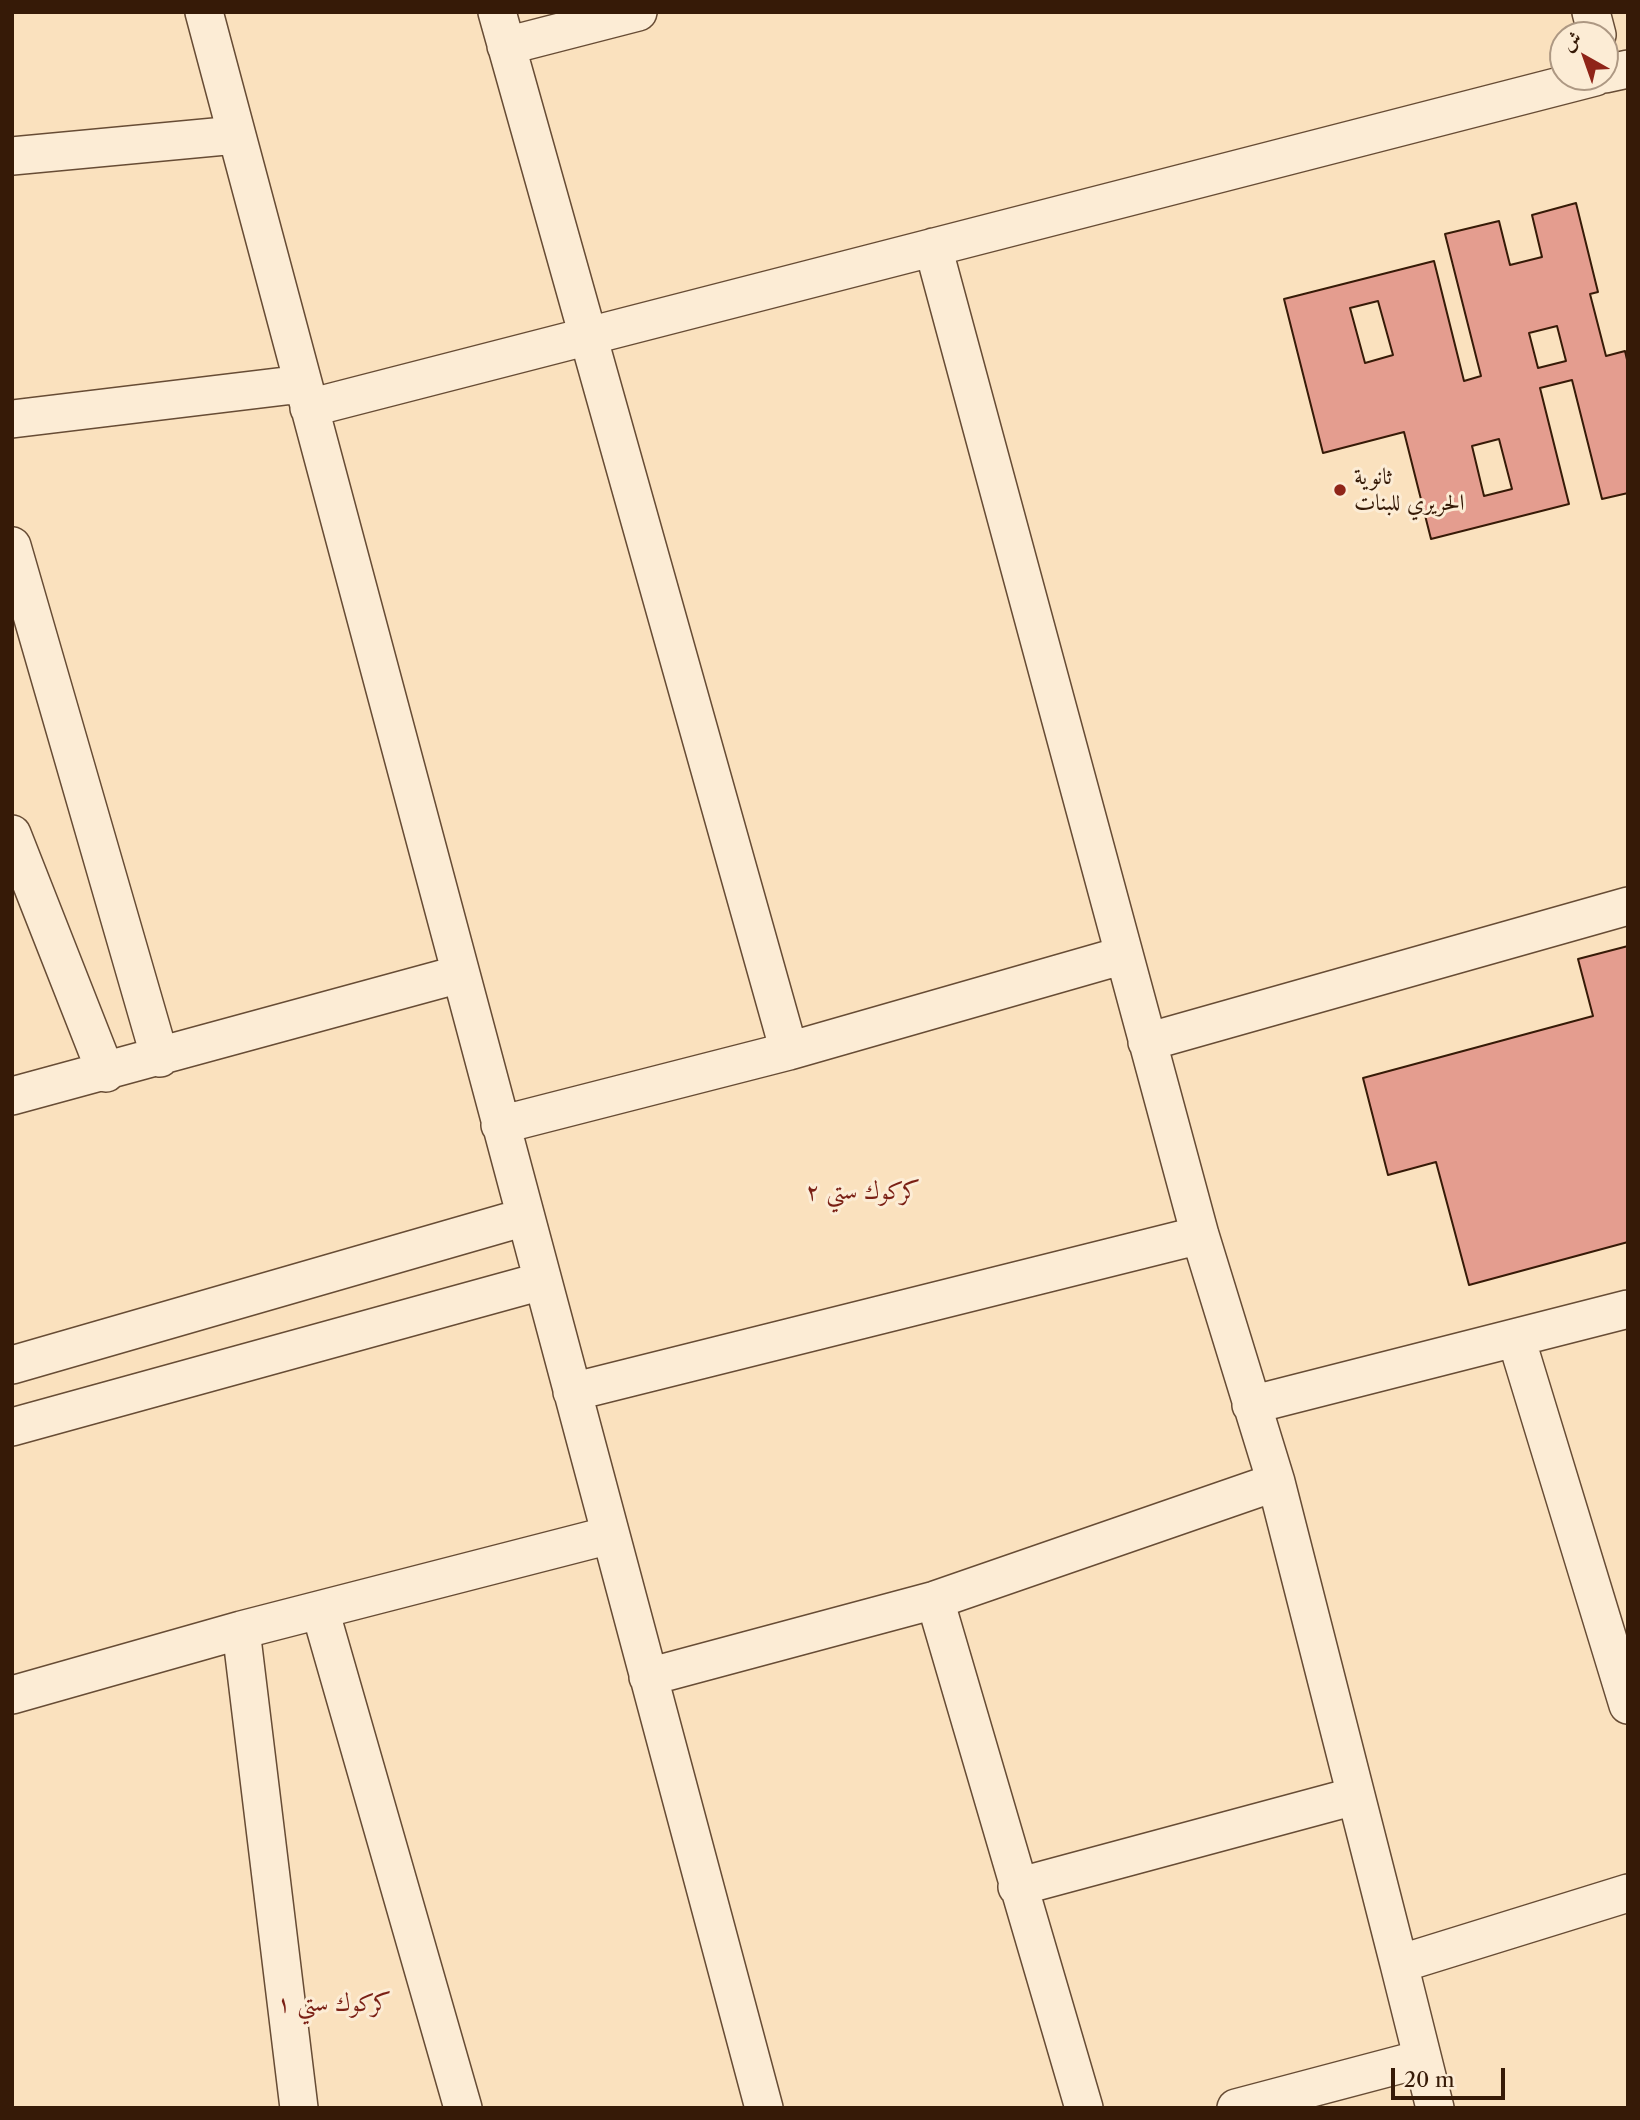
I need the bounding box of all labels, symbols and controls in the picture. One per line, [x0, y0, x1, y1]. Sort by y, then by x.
north arrow [1549, 21, 1619, 91]
text: ش [1557, 26, 1586, 56]
place label: ثانوية الحريري للبنات [1354, 463, 1464, 517]
marker: ثانوية الحريري للبنات [1332, 482, 1348, 498]
district label: كركوك ستي ٢ [806, 1178, 920, 1206]
district label: كركوك ستي ١ [277, 1990, 391, 2018]
scale bar [1395, 2054, 1509, 2098]
text: 20 m [1404, 2067, 1455, 2092]

